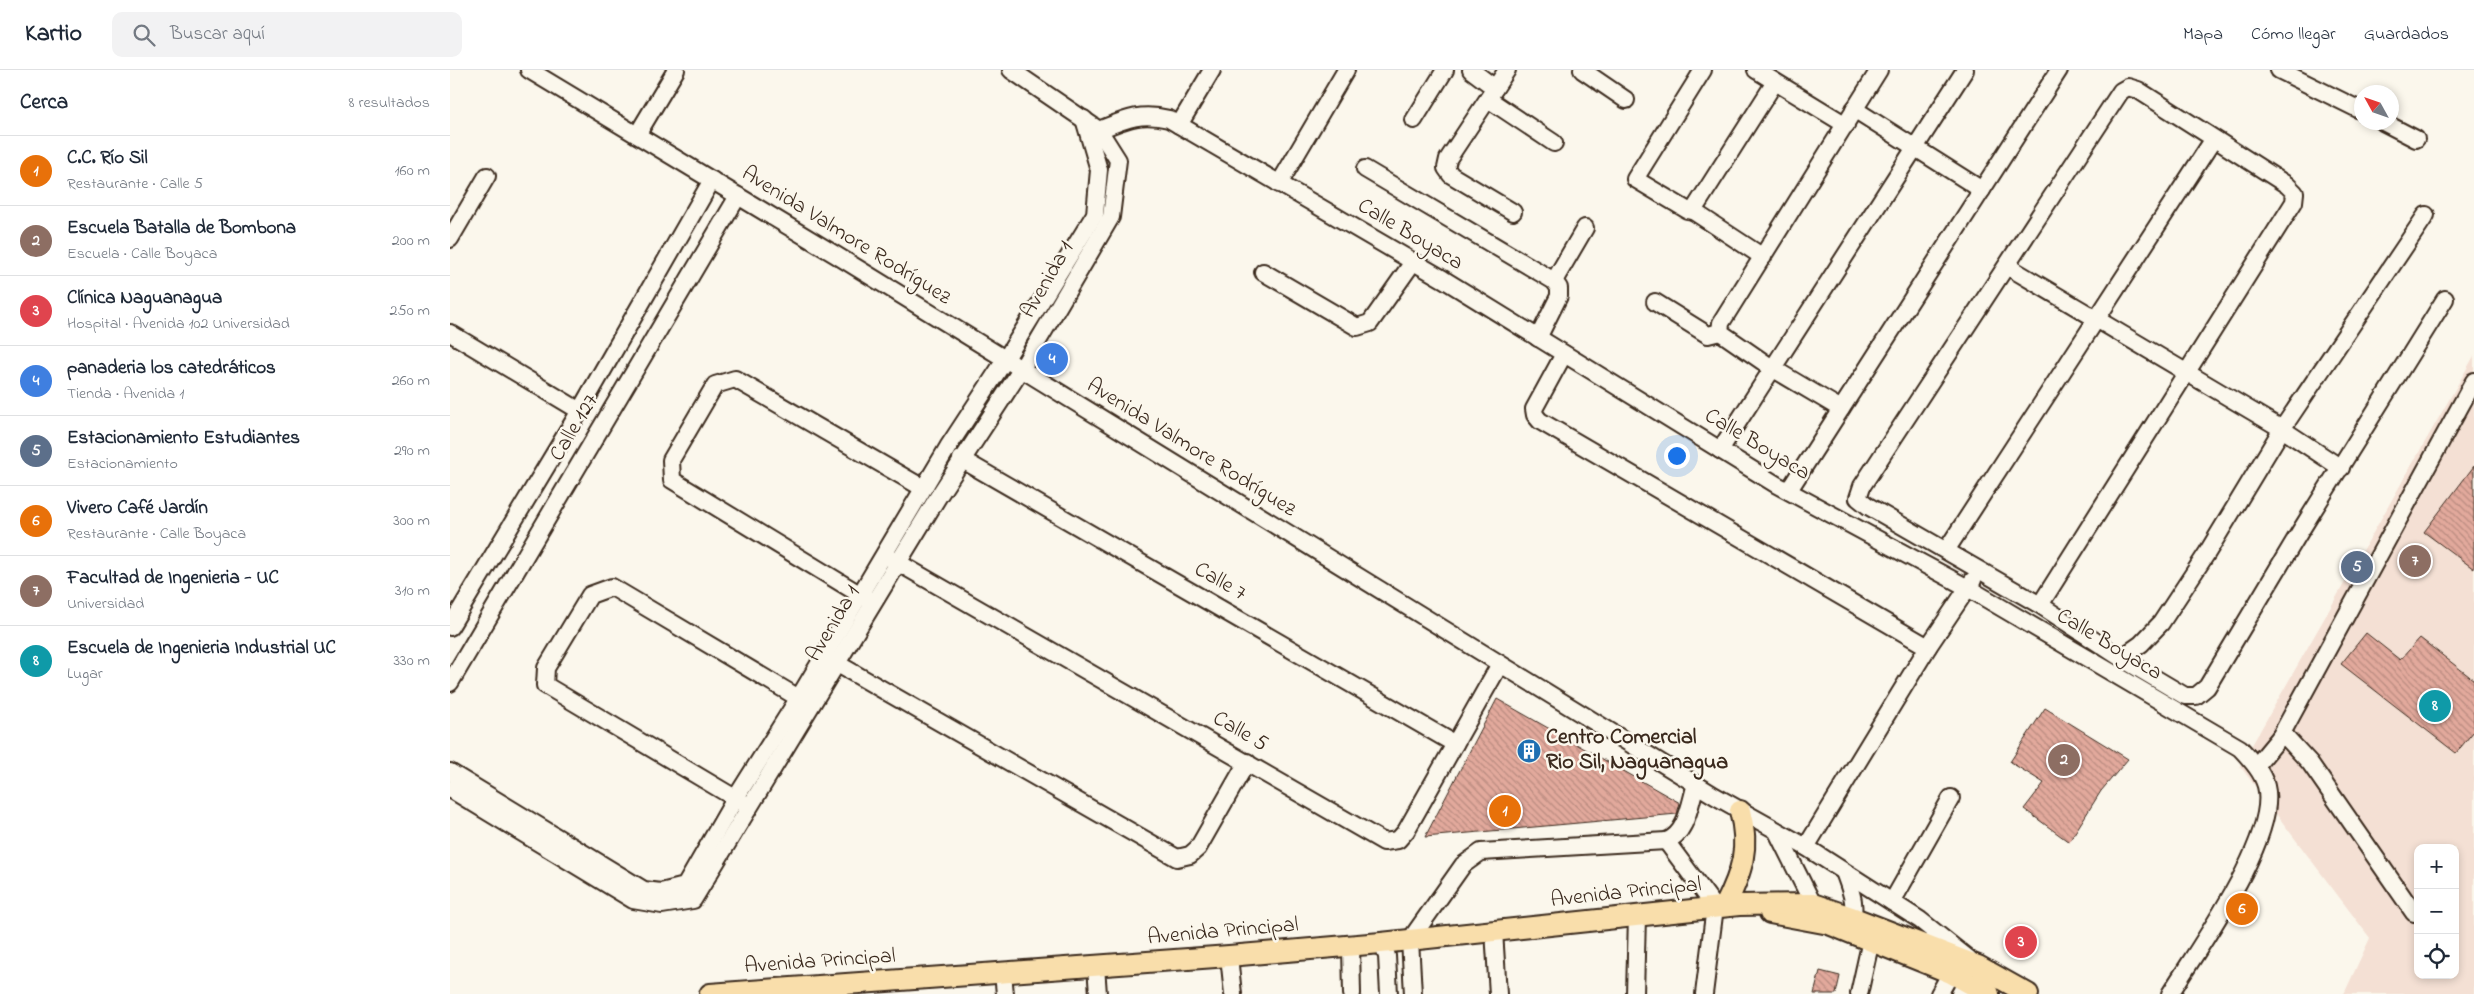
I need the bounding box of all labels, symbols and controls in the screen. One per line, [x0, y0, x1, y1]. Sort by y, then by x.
search box [112, 12, 462, 57]
text: Kartio [25, 17, 82, 52]
icon: search [130, 21, 158, 49]
text: Buscar aquí [170, 21, 265, 48]
text: Mapa [2183, 22, 2223, 48]
text: Cómo llegar [2251, 22, 2336, 48]
text: Guardados [2364, 22, 2449, 48]
north arrow [2354, 85, 2399, 130]
text: Cerca [20, 88, 68, 118]
text: 8 resultados [348, 91, 430, 115]
text: C.C. Río Sil [67, 145, 148, 172]
street label: Avenida Valmore Rodríguez [734, 158, 958, 315]
text: 1 [33, 159, 39, 183]
text: 160 m [395, 159, 430, 183]
text: Restaurante · Calle 5 [67, 172, 203, 196]
street label: Calle Boyaca [1350, 191, 1469, 280]
text: Escuela Batalla de Bombona [67, 215, 296, 242]
text: 2 [32, 229, 40, 253]
text: 200 m [392, 229, 430, 253]
street label: Avenida 1 [1013, 236, 1083, 324]
text: Escuela · Calle Boyaca [67, 242, 217, 266]
text: Clínica Naguanagua [67, 285, 222, 312]
text: 3 [33, 299, 39, 323]
text: 250 m [390, 299, 430, 323]
text: Hospital · Avenida 102 Universidad [67, 312, 290, 336]
pin: 4 [1036, 340, 1068, 378]
text: panaderia los catedráticos [67, 355, 276, 382]
text: 4 [33, 369, 39, 393]
text: 260 m [392, 369, 430, 393]
street label: Avenida Valmore Rodríguez [1079, 370, 1303, 527]
text: Tienda · Avenida 1 [67, 382, 184, 406]
street label: Calle 127 [542, 388, 608, 468]
street label: Calle Boyaca [1697, 401, 1816, 490]
text: Estacionamiento Estudiantes [67, 425, 300, 452]
text: 5 [31, 439, 41, 463]
text: 290 m [394, 439, 430, 463]
your location [1664, 443, 1690, 469]
text: Estacionamiento [67, 452, 178, 476]
text: Vivero Café Jardín [67, 495, 208, 522]
text: 6 [32, 509, 40, 533]
text: 300 m [393, 509, 430, 533]
text: Restaurante · Calle Boyaca [67, 522, 246, 546]
pin: 7 [2399, 542, 2431, 580]
pin: 5 [2341, 548, 2373, 586]
street label: Calle 7 [1188, 554, 1252, 610]
text: Facultad de Ingenieria - UC [67, 565, 279, 592]
text: 7 [33, 579, 39, 603]
text: 310 m [395, 579, 430, 603]
street label: Avenida 1 [799, 580, 869, 668]
text: Universidad [67, 592, 144, 616]
street label: Calle Boyaca [2049, 601, 2168, 690]
text: Escuela de Ingenieria Industrial UC [67, 635, 336, 662]
text: 8 [33, 649, 39, 673]
text: 330 m [393, 649, 430, 673]
text: Lugar [67, 662, 103, 686]
pin: 8 [2419, 687, 2451, 725]
street label: Calle 5 [1206, 703, 1274, 761]
place label: Centro Comercial Rio Sil, Naguanagua [1546, 722, 1728, 780]
building icon: Centro Comercial Rio Sil, Naguanagua [1516, 738, 1542, 764]
pin: 2 [2048, 741, 2080, 779]
pin: 1 [1489, 792, 1521, 830]
map controls [2414, 844, 2459, 979]
button: + [2414, 844, 2459, 889]
street label: Avenida Principal [1549, 869, 1703, 917]
button: − [2414, 889, 2459, 934]
pin: 6 [2226, 890, 2258, 928]
street label: Avenida Principal [1146, 909, 1300, 955]
pin: 3 [2005, 923, 2037, 961]
button: locate [2414, 934, 2459, 979]
street label: Avenida Principal [743, 941, 897, 983]

